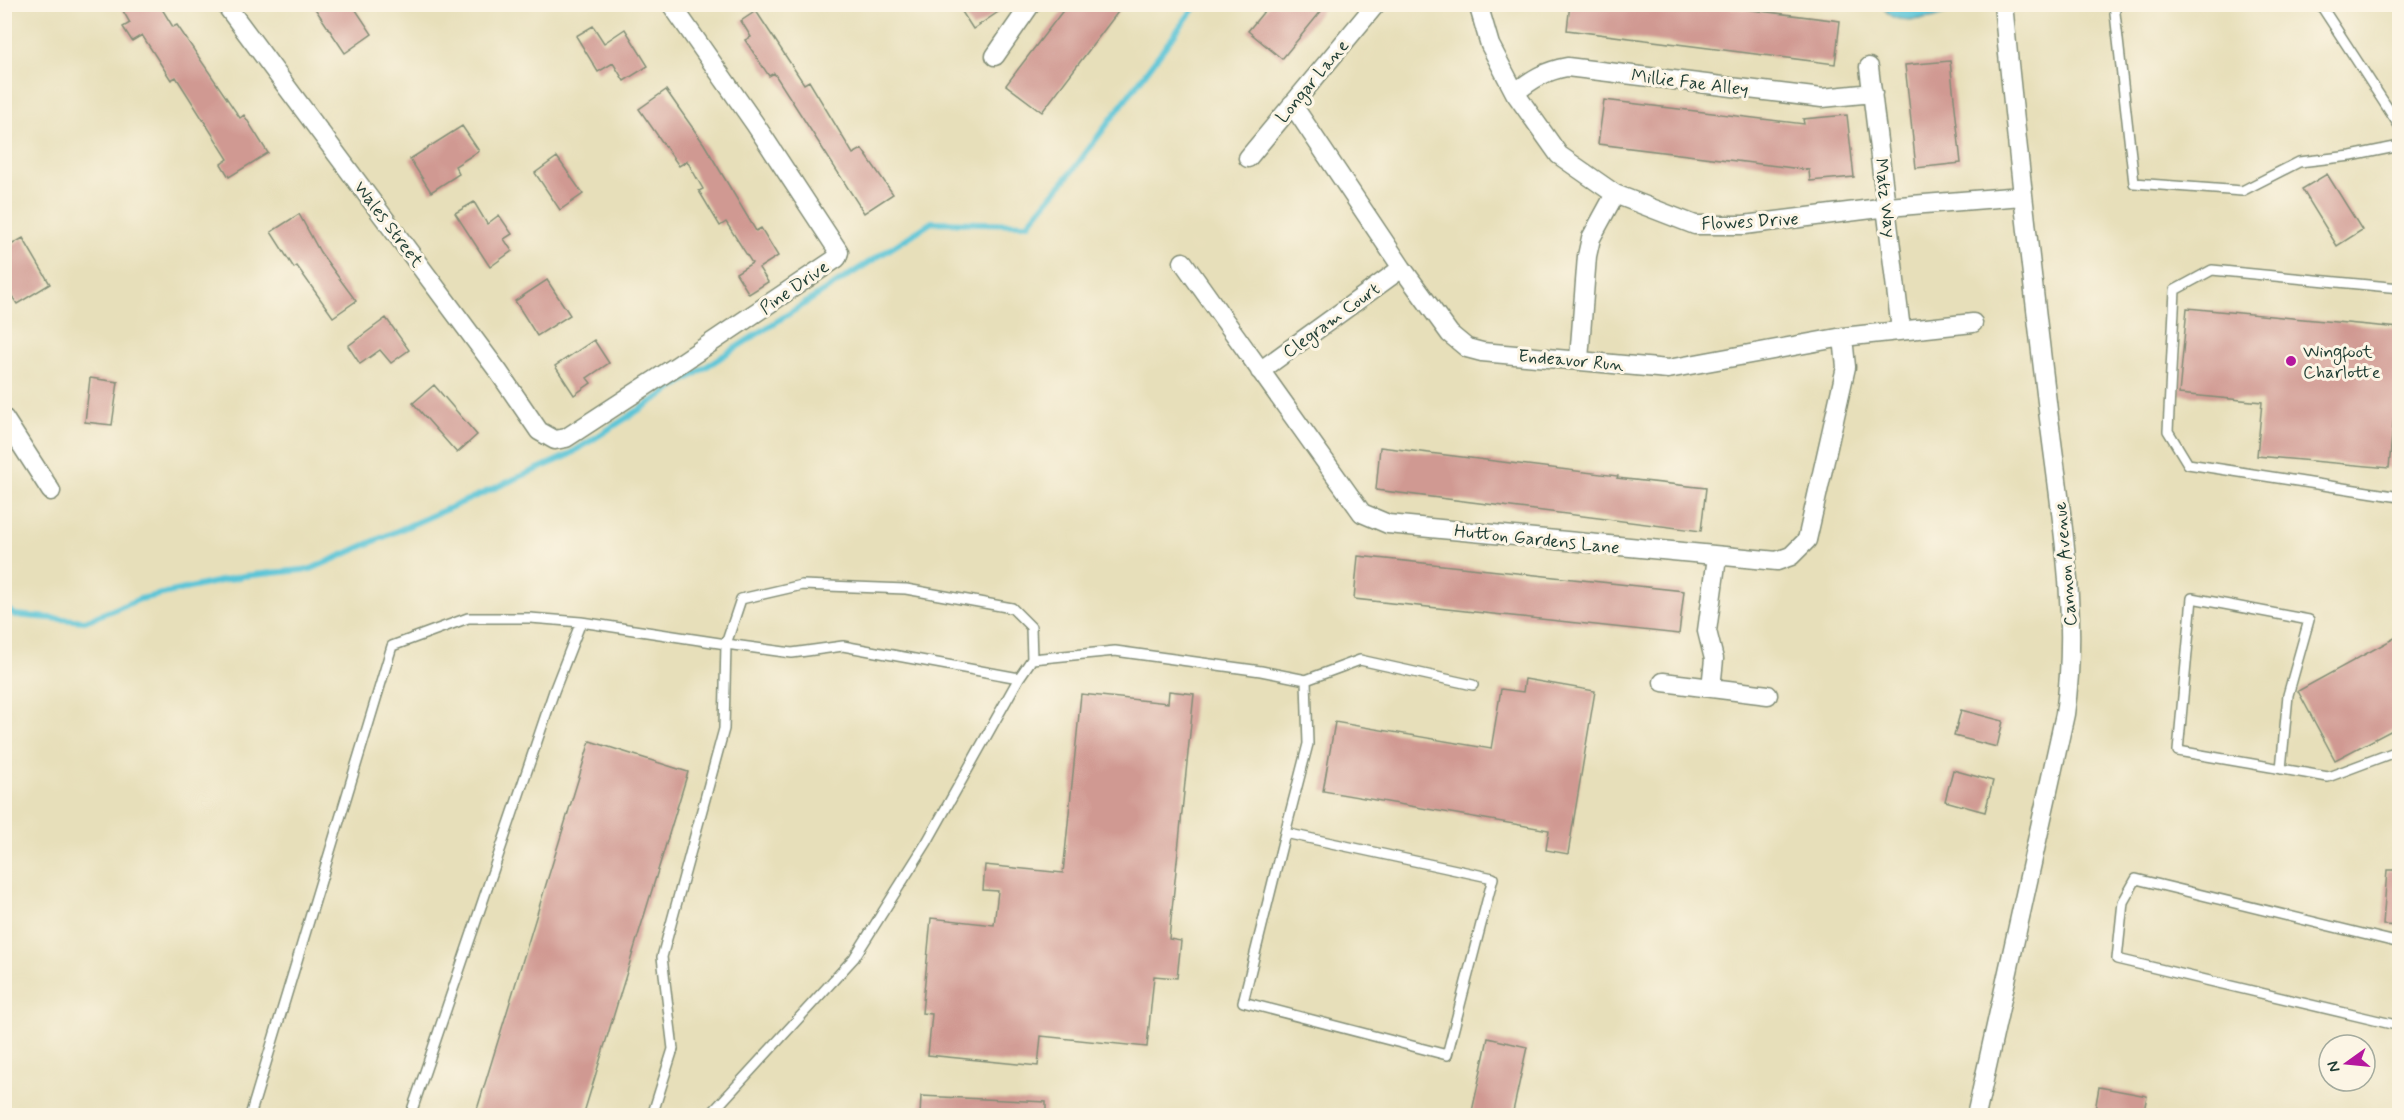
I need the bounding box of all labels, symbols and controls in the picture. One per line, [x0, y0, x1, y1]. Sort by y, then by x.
street label: Longar Lane [1271, 35, 1356, 129]
street label: Millie Fae Alley [1630, 64, 1750, 102]
street label: Matz Way [1868, 157, 1902, 239]
street label: Wales Street [348, 177, 429, 273]
street label: Flowes Drive [1701, 207, 1799, 237]
street label: Pine Drive [755, 255, 834, 320]
street label: Clegram Court [1278, 277, 1386, 365]
place label: Wingfoot Charlotte [2303, 340, 2381, 385]
street label: Endeavor Run [1517, 344, 1625, 378]
marker: Wingfoot Charlotte [2284, 354, 2298, 368]
street label: Cannon Avenue [2049, 501, 2083, 627]
street label: Hutton Gardens Lane [1453, 519, 1621, 561]
north arrow [2317, 1033, 2377, 1093]
text: N [2322, 1059, 2345, 1074]

